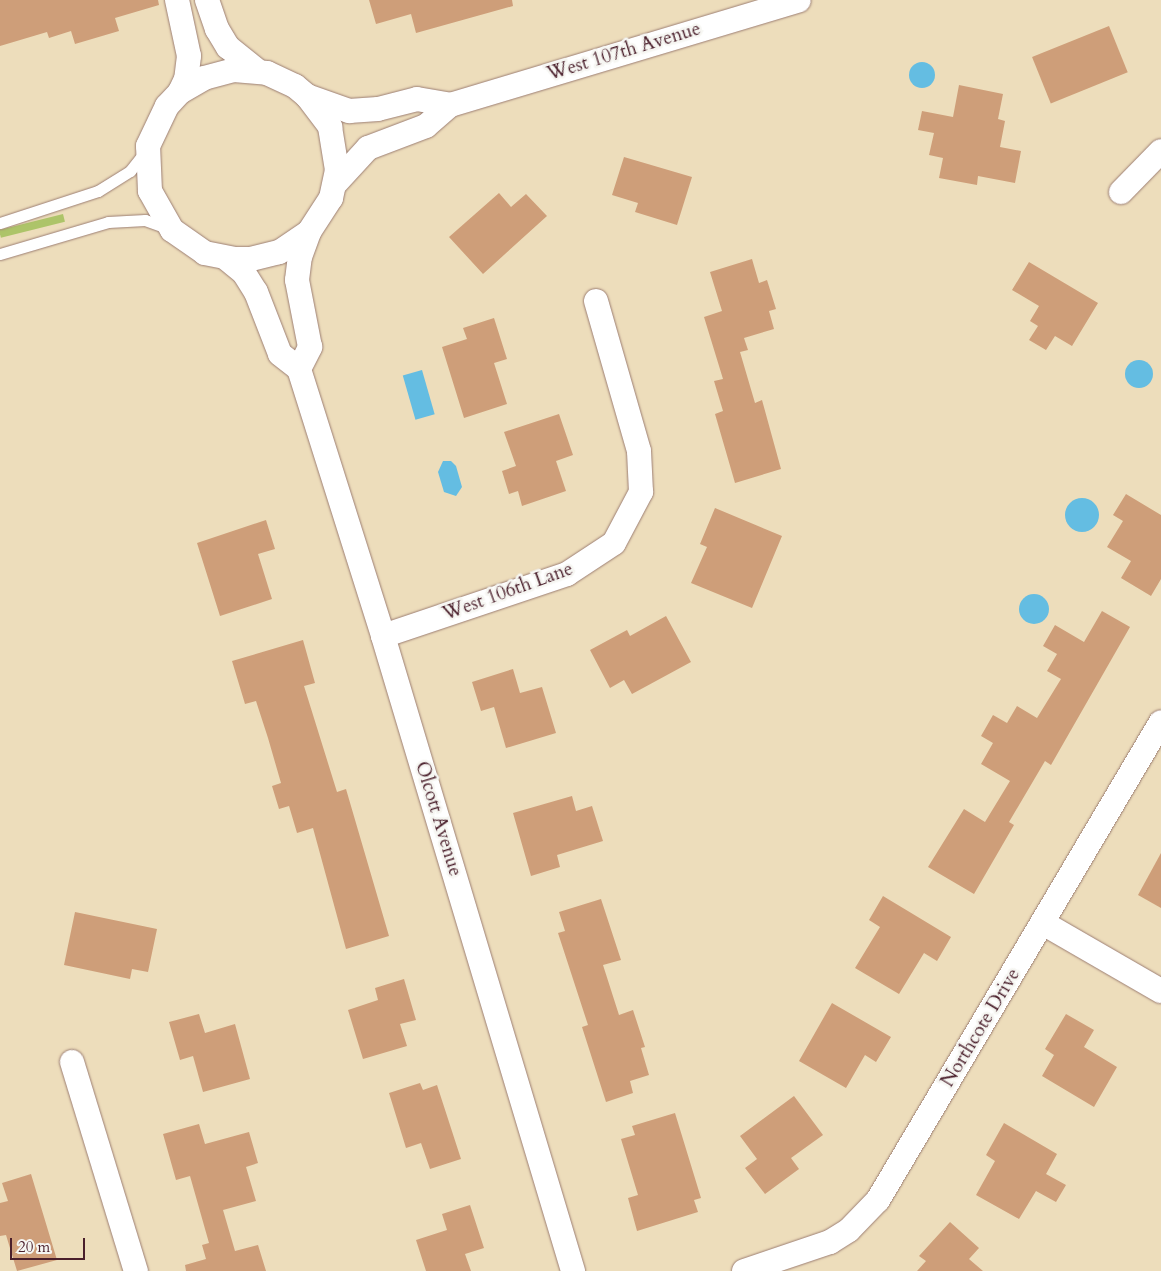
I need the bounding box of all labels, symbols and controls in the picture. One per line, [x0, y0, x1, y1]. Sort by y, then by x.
street label: West 107th Avenue [544, 18, 704, 86]
street label: West 106th Lane [440, 558, 576, 626]
street label: Olcott Avenue [410, 759, 466, 879]
street label: Northcote Drive [937, 965, 1025, 1091]
scale bar [12, 1228, 88, 1260]
text: 20 m [18, 1237, 50, 1257]

